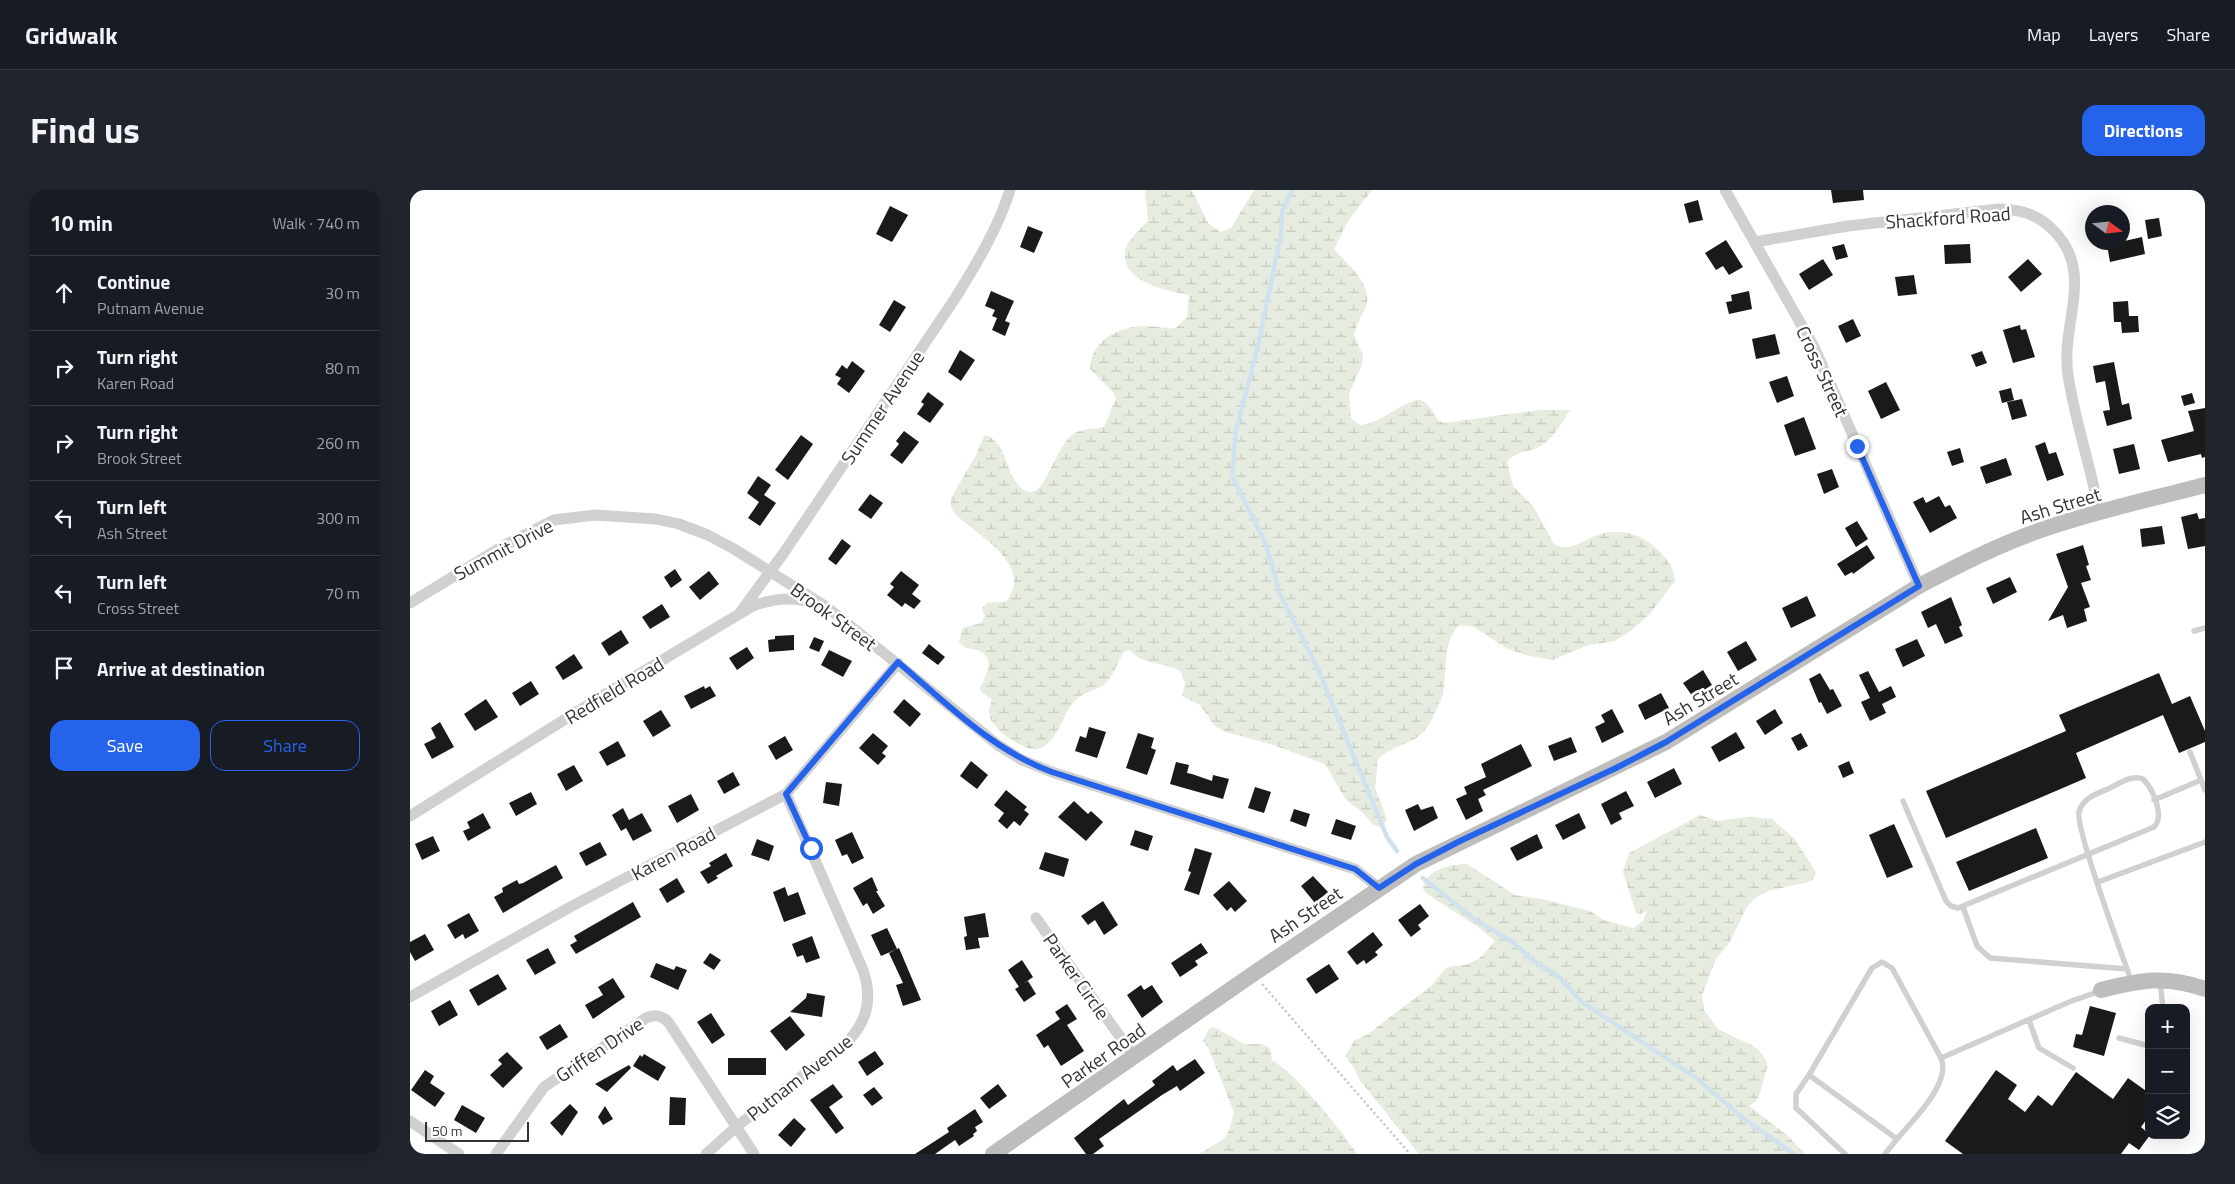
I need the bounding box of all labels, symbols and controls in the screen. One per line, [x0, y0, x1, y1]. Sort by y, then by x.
text: Gridwalk [25, 17, 118, 53]
text: Map [2027, 21, 2061, 48]
text: Layers [2089, 21, 2138, 48]
text: Share [2166, 21, 2210, 48]
text: Find us [30, 103, 140, 157]
button: Directions [2082, 105, 2205, 156]
street label: Shackford Road [1885, 198, 2011, 236]
north arrow [2085, 205, 2130, 250]
text: 10 min [50, 207, 113, 239]
text: Walk · 740 m [272, 211, 360, 235]
text: Continue [97, 267, 170, 296]
icon: ahead [50, 279, 78, 307]
text: 30 m [325, 281, 360, 305]
text: Putnam Avenue [97, 296, 204, 320]
street label: Cross Street [1789, 321, 1857, 422]
text: Turn right [97, 342, 178, 371]
street label: Summer Avenue [833, 344, 931, 470]
icon: right [50, 354, 78, 382]
text: 80 m [325, 356, 360, 380]
text: Karen Road [97, 371, 174, 395]
text: Turn right [97, 417, 178, 446]
icon: right [50, 429, 78, 457]
text: 260 m [316, 431, 360, 455]
route end [1846, 435, 1869, 458]
text: Brook Street [97, 446, 182, 470]
street label: Ash Street [2016, 479, 2104, 531]
text: Turn left [97, 492, 167, 521]
icon: left [50, 504, 78, 532]
text: 300 m [316, 506, 360, 530]
street label: Summit Drive [448, 511, 558, 587]
text: Ash Street [97, 521, 167, 545]
text: Turn left [97, 567, 167, 596]
street label: Brook Street [785, 575, 883, 657]
icon: left [50, 579, 78, 607]
text: 70 m [325, 581, 360, 605]
text: Cross Street [97, 596, 179, 620]
street label: Redfield Road [559, 649, 669, 731]
icon: arrive [50, 654, 78, 682]
text: Arrive at destination [97, 654, 265, 683]
street label: Ash Street [1657, 664, 1744, 732]
button: Save [50, 720, 200, 771]
button: Share [210, 720, 360, 771]
street label: Karen Road [626, 819, 720, 887]
route start [800, 837, 823, 860]
street label: Ash Street [1262, 878, 1348, 949]
street label: Parker Circle [1037, 927, 1117, 1025]
map controls [2145, 1004, 2190, 1139]
button: + [2145, 1004, 2190, 1049]
street label: Griffen Drive [549, 1009, 649, 1089]
street label: Parker Road [1055, 1015, 1151, 1095]
street label: Putnam Avenue [740, 1026, 858, 1128]
button: − [2145, 1049, 2190, 1094]
button: layers [2145, 1094, 2190, 1139]
scale bar [425, 1119, 529, 1142]
text: 50 m [432, 1120, 462, 1141]

